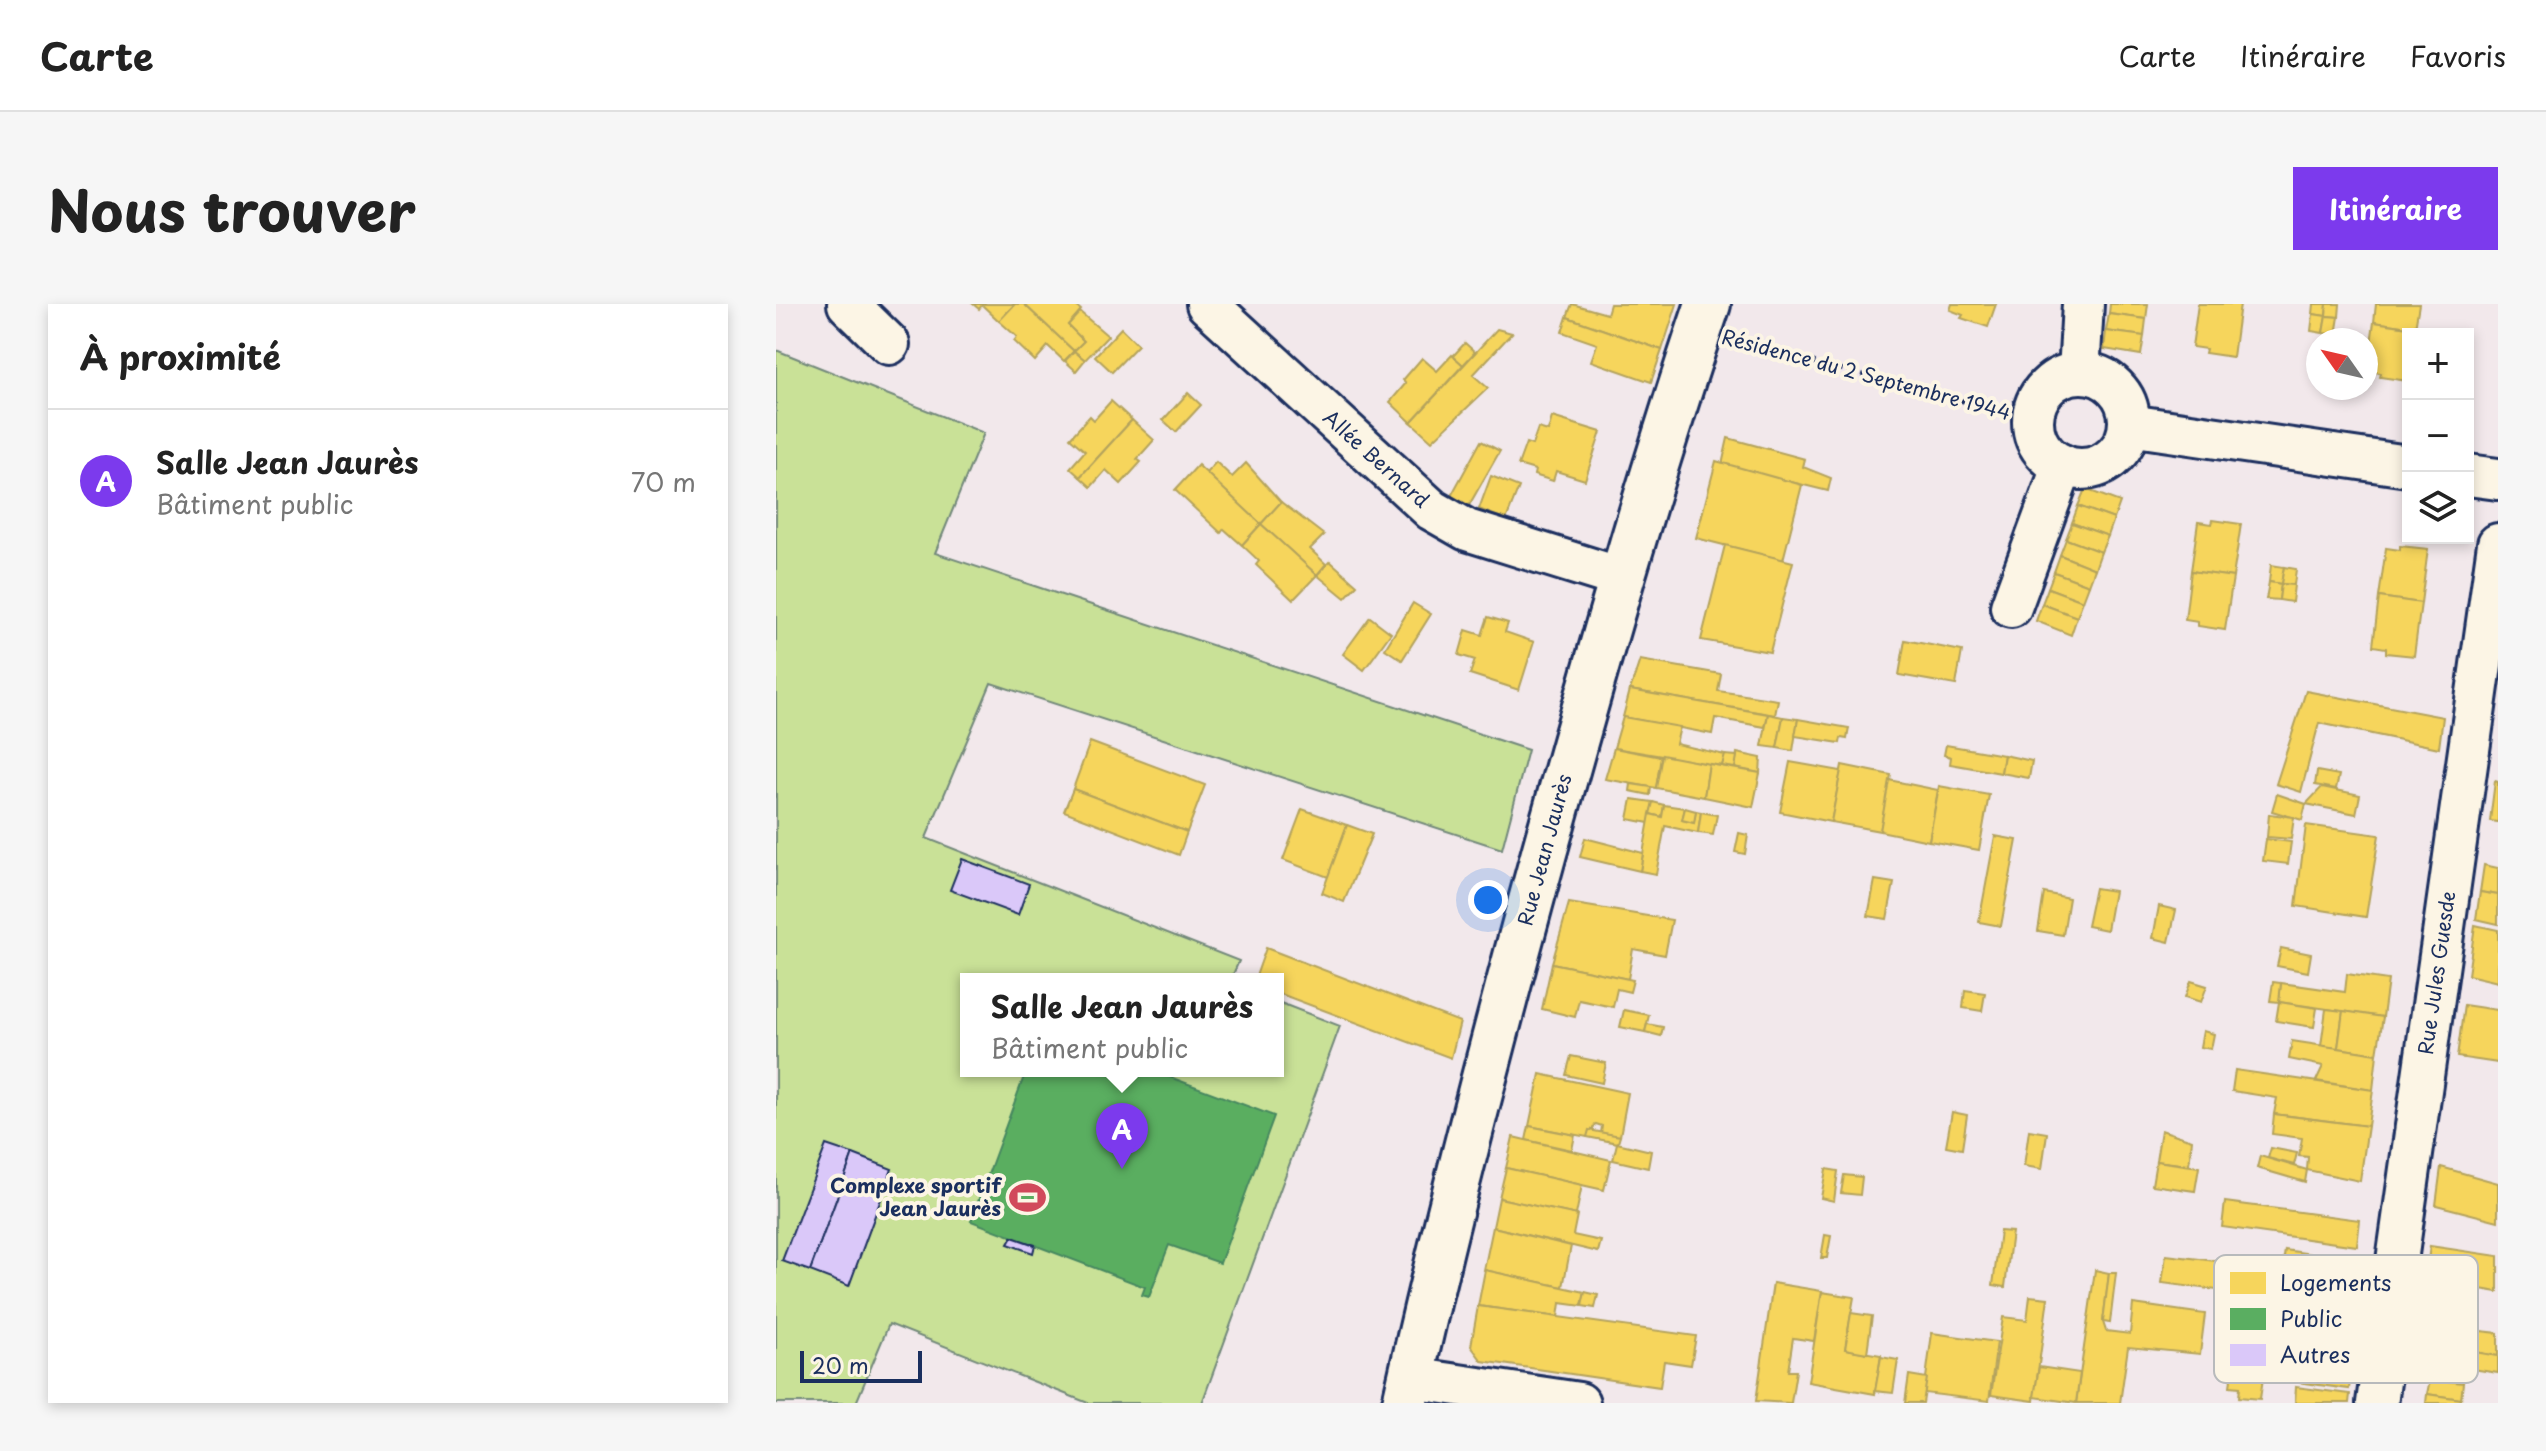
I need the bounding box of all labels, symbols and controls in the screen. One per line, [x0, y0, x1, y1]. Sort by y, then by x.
text: Carte [40, 27, 154, 84]
text: Carte [2118, 34, 2196, 77]
text: Itinéraire [2240, 34, 2366, 77]
text: Favoris [2410, 34, 2506, 77]
text: Nous trouver [48, 166, 416, 251]
button: Itinéraire [2293, 167, 2498, 250]
street label: Résidence du 2 Septembre 1944 [1718, 321, 2014, 427]
north arrow [2306, 328, 2378, 400]
map controls [2402, 328, 2474, 544]
button: + [2402, 328, 2474, 400]
text: À proximité [80, 330, 281, 382]
button: − [2402, 400, 2474, 472]
street label: Allée Bernard [1317, 402, 1436, 514]
text: Salle Jean Jaurès [156, 439, 419, 484]
text: A [96, 462, 116, 501]
text: 70 m [631, 462, 696, 501]
button: layers [2402, 472, 2474, 544]
text: Bâtiment public [156, 484, 353, 523]
street label: Rue Jean Jaurès [1509, 771, 1579, 929]
your location [1468, 880, 1508, 920]
street label: Rue Jules Guesde [2410, 889, 2462, 1056]
popup [960, 973, 1284, 1077]
text: Salle Jean Jaurès [991, 983, 1253, 1028]
text: Bâtiment public [991, 1028, 1188, 1067]
pin: A [1096, 1103, 1148, 1169]
place label: Complexe sportif Jean Jaurès [830, 1170, 1002, 1223]
sports icon: Complexe sportif Jean Jaurès [1008, 1178, 1046, 1216]
legend [2214, 1255, 2478, 1383]
text: Logements [2280, 1265, 2392, 1298]
text: Public [2280, 1301, 2342, 1334]
text: Autres [2280, 1337, 2350, 1370]
scale bar [800, 1347, 922, 1383]
text: 20 m [812, 1348, 869, 1381]

